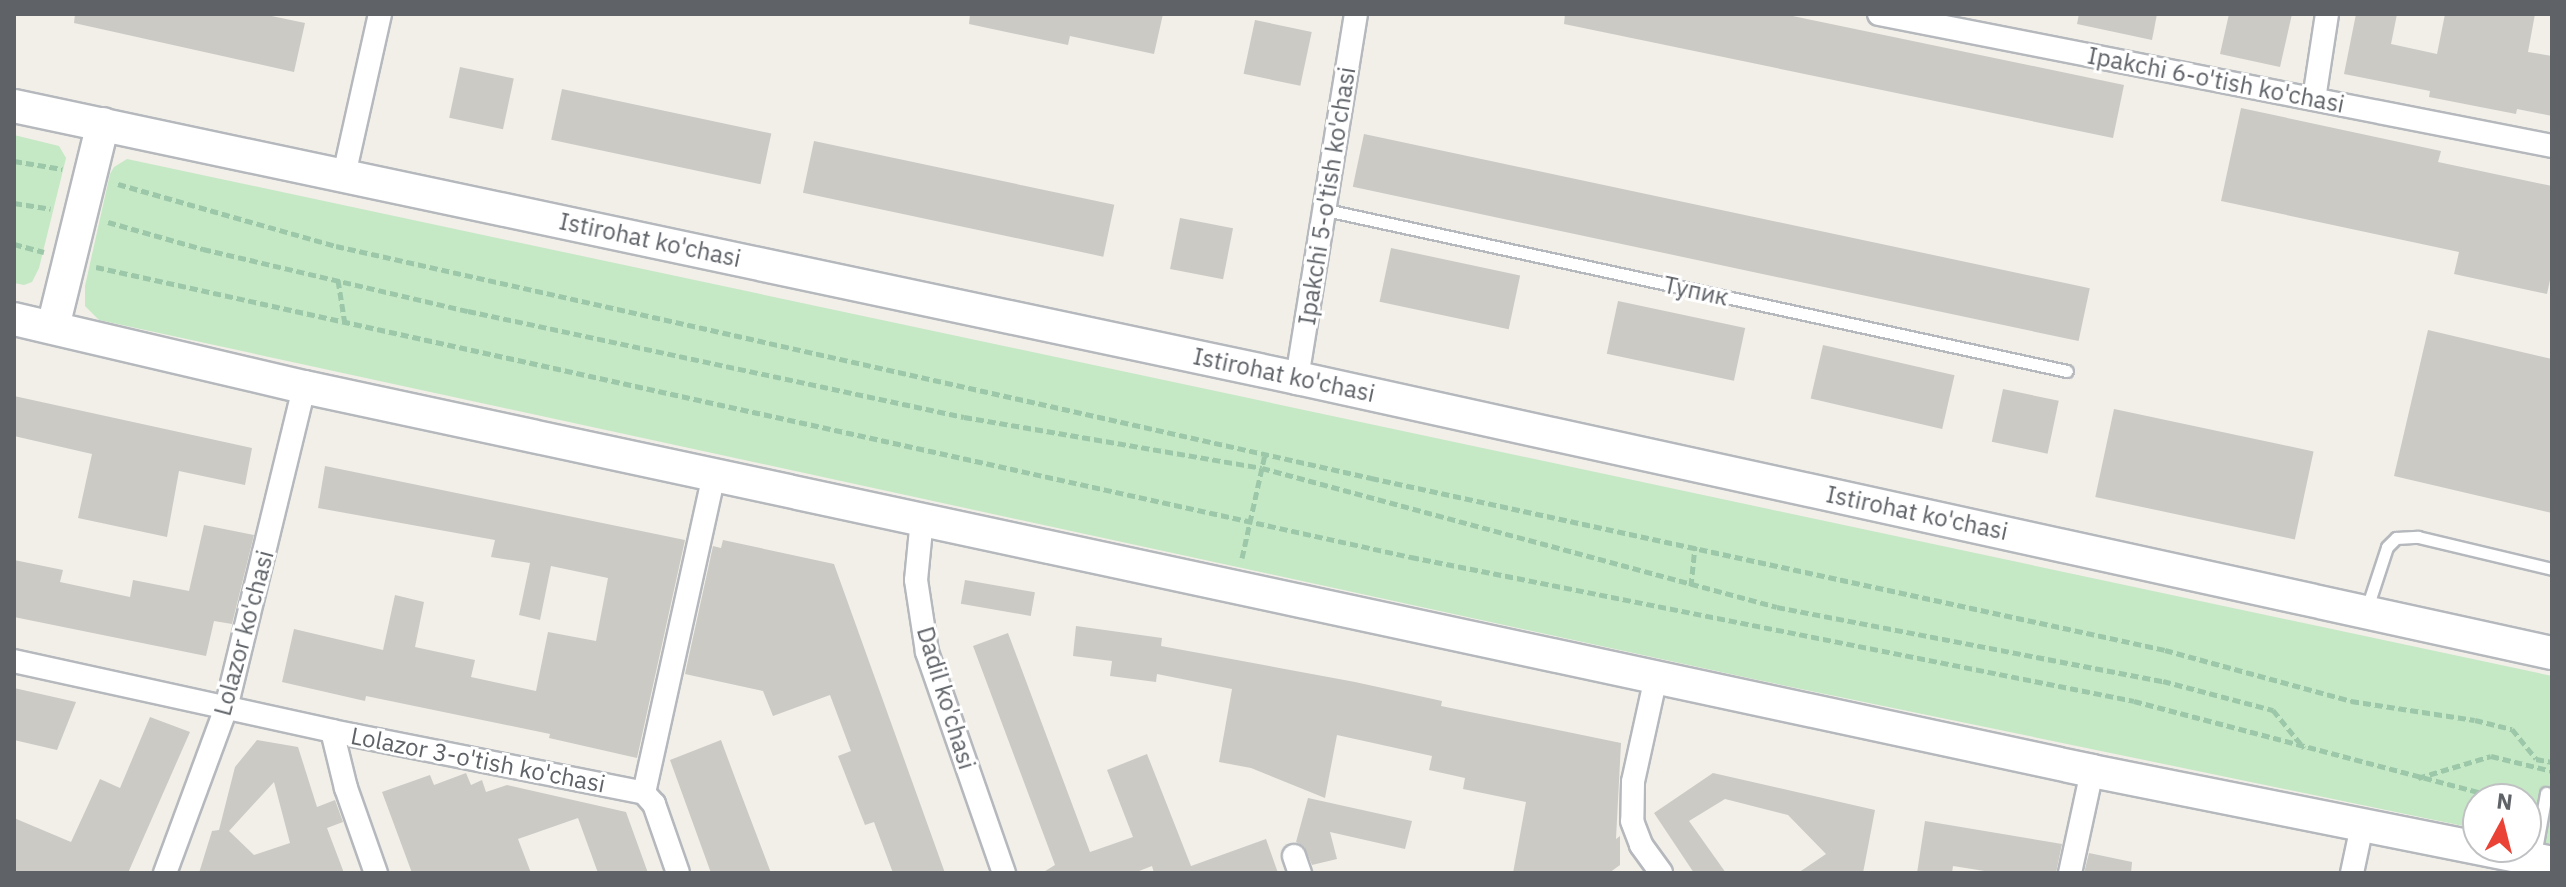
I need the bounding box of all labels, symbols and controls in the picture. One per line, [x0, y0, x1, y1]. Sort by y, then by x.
street label: Ipakchi 6-o'tish ko'chasi [2085, 41, 2347, 119]
street label: Ipakchi 5-o'tish ko'chasi [1292, 65, 1362, 327]
street label: Istirohat ko'chasi [557, 207, 743, 273]
street label: Тупик [1661, 270, 1731, 312]
street label: Istirohat ko'chasi [1191, 342, 1377, 408]
street label: Istirohat ko'chasi [1824, 480, 2010, 546]
street label: Lolazor ko'chasi [208, 547, 280, 719]
street label: Dadil ko'chasi [911, 623, 981, 773]
street label: Lolazor 3-o'tish ko'chasi [348, 721, 608, 799]
north arrow [2462, 783, 2542, 863]
text: N [2495, 785, 2514, 816]

